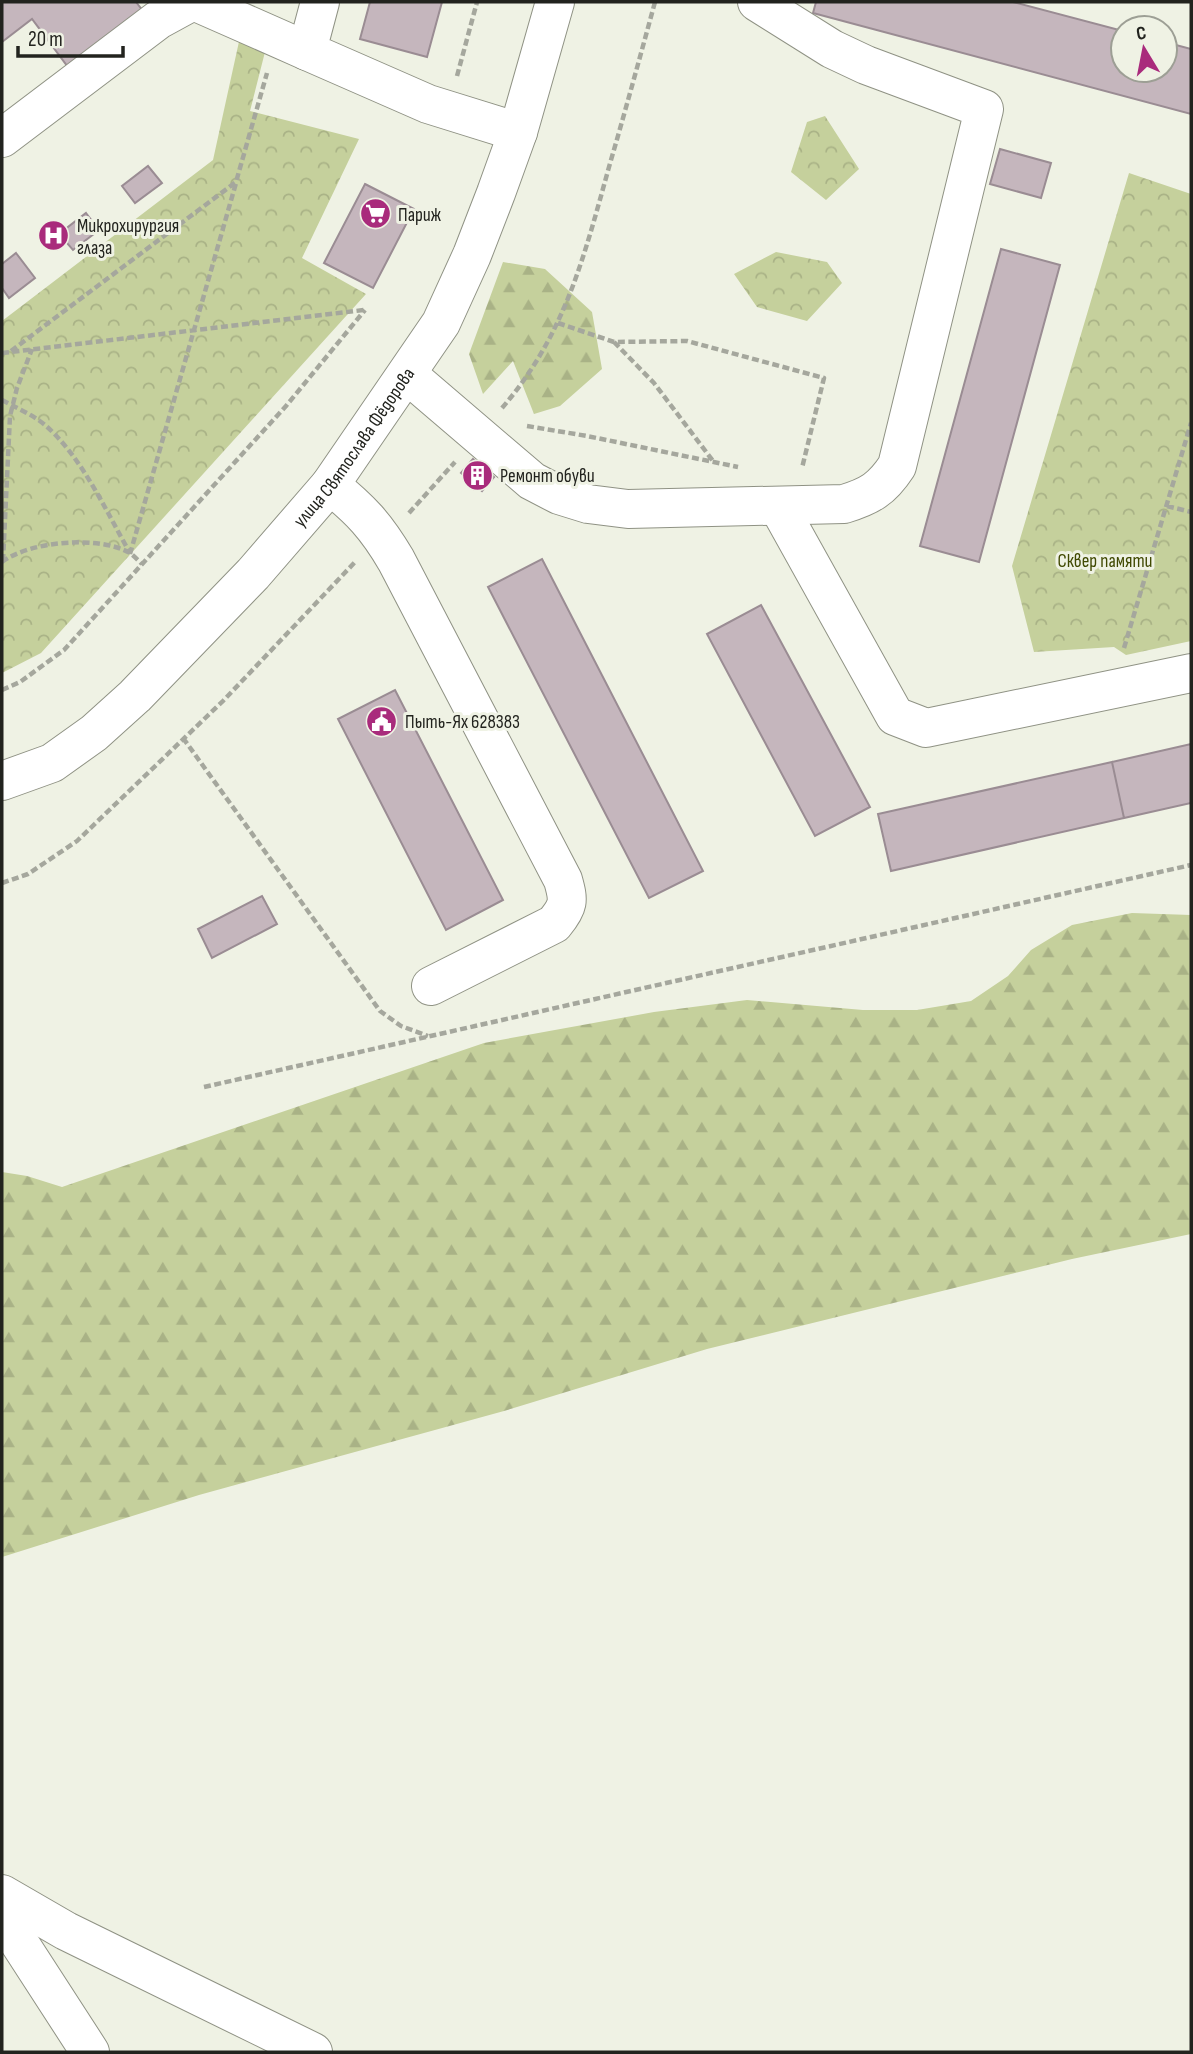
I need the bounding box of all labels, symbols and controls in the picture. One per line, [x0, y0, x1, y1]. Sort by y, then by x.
scale bar [18, 14, 122, 58]
north arrow [1109, 14, 1179, 84]
text: С [1135, 22, 1148, 46]
text: 20 m [28, 27, 63, 52]
supermarket icon: Париж [358, 197, 392, 231]
place label: Париж [398, 204, 442, 227]
place label: Микрохирургия глаза [77, 215, 179, 260]
hospital icon: Микрохирургия глаза [37, 219, 71, 253]
street label: улица Святослава Фёдорова [289, 364, 420, 532]
building icon: Ремонт обуви [460, 458, 494, 492]
place label: Ремонт обуви [500, 465, 595, 488]
park label: Сквер памяти [1057, 550, 1153, 573]
public building icon: Пыть-Ях 628383 [365, 704, 399, 738]
place label: Пыть-Ях 628383 [405, 711, 520, 734]

